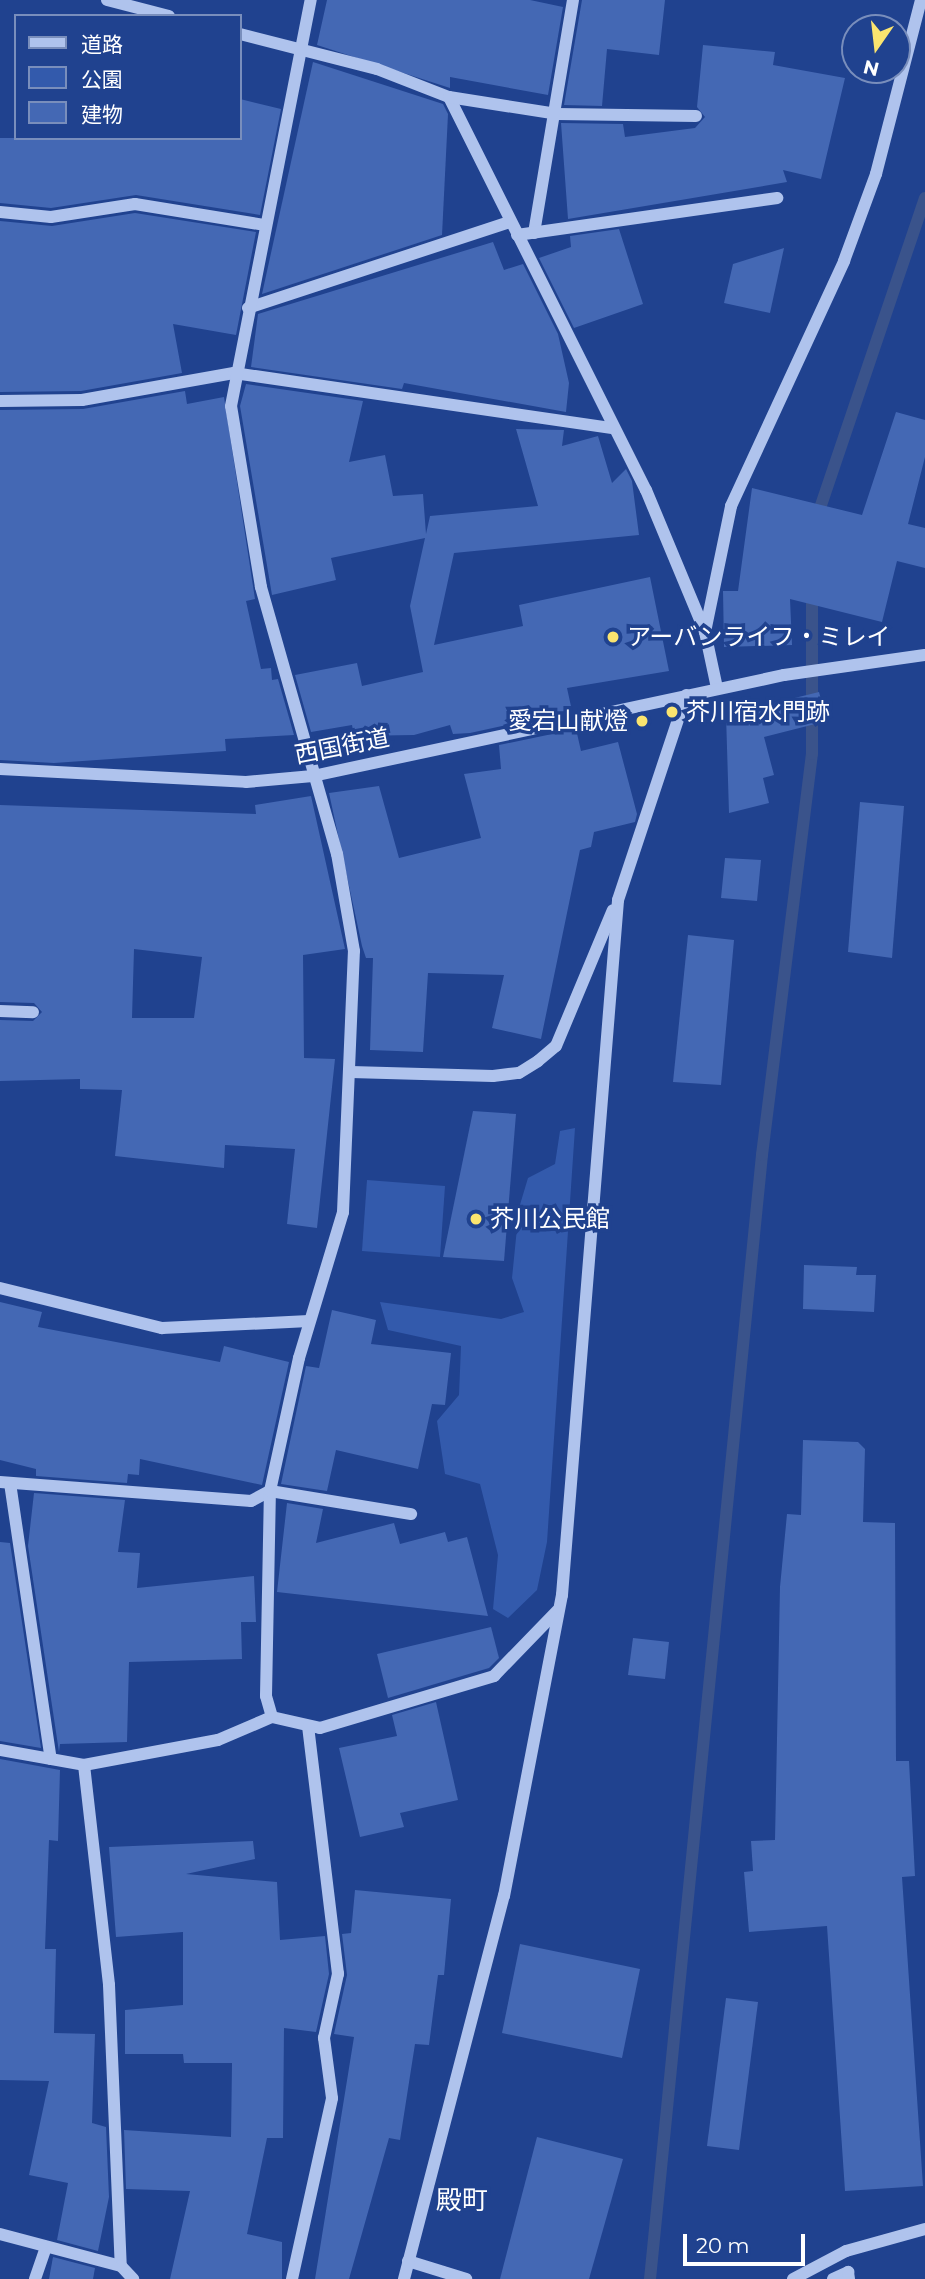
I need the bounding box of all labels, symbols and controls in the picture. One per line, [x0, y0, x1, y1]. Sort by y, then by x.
legend [14, 14, 242, 140]
north arrow [841, 14, 911, 84]
text: 道路 [81, 32, 123, 57]
text: N [861, 55, 882, 81]
text: 公園 [81, 67, 123, 92]
text: 建物 [81, 102, 123, 127]
place label: アーバンライフ・ミレイ [627, 623, 890, 651]
marker: アーバンライフ・ミレイ [605, 629, 621, 645]
place label: 芥川宿水門跡 [686, 698, 830, 726]
marker: 芥川宿水門跡 [664, 704, 680, 720]
place label: 愛宕山献燈 [508, 707, 628, 735]
marker: 愛宕山献燈 [634, 713, 650, 729]
street label: 西国街道 [292, 723, 392, 769]
place label: 芥川公民館 [490, 1205, 610, 1233]
marker: 芥川公民館 [468, 1211, 484, 1227]
district label: 殿町 [436, 2185, 488, 2217]
scale bar [687, 2220, 810, 2264]
text: 20 m [696, 2233, 750, 2258]

